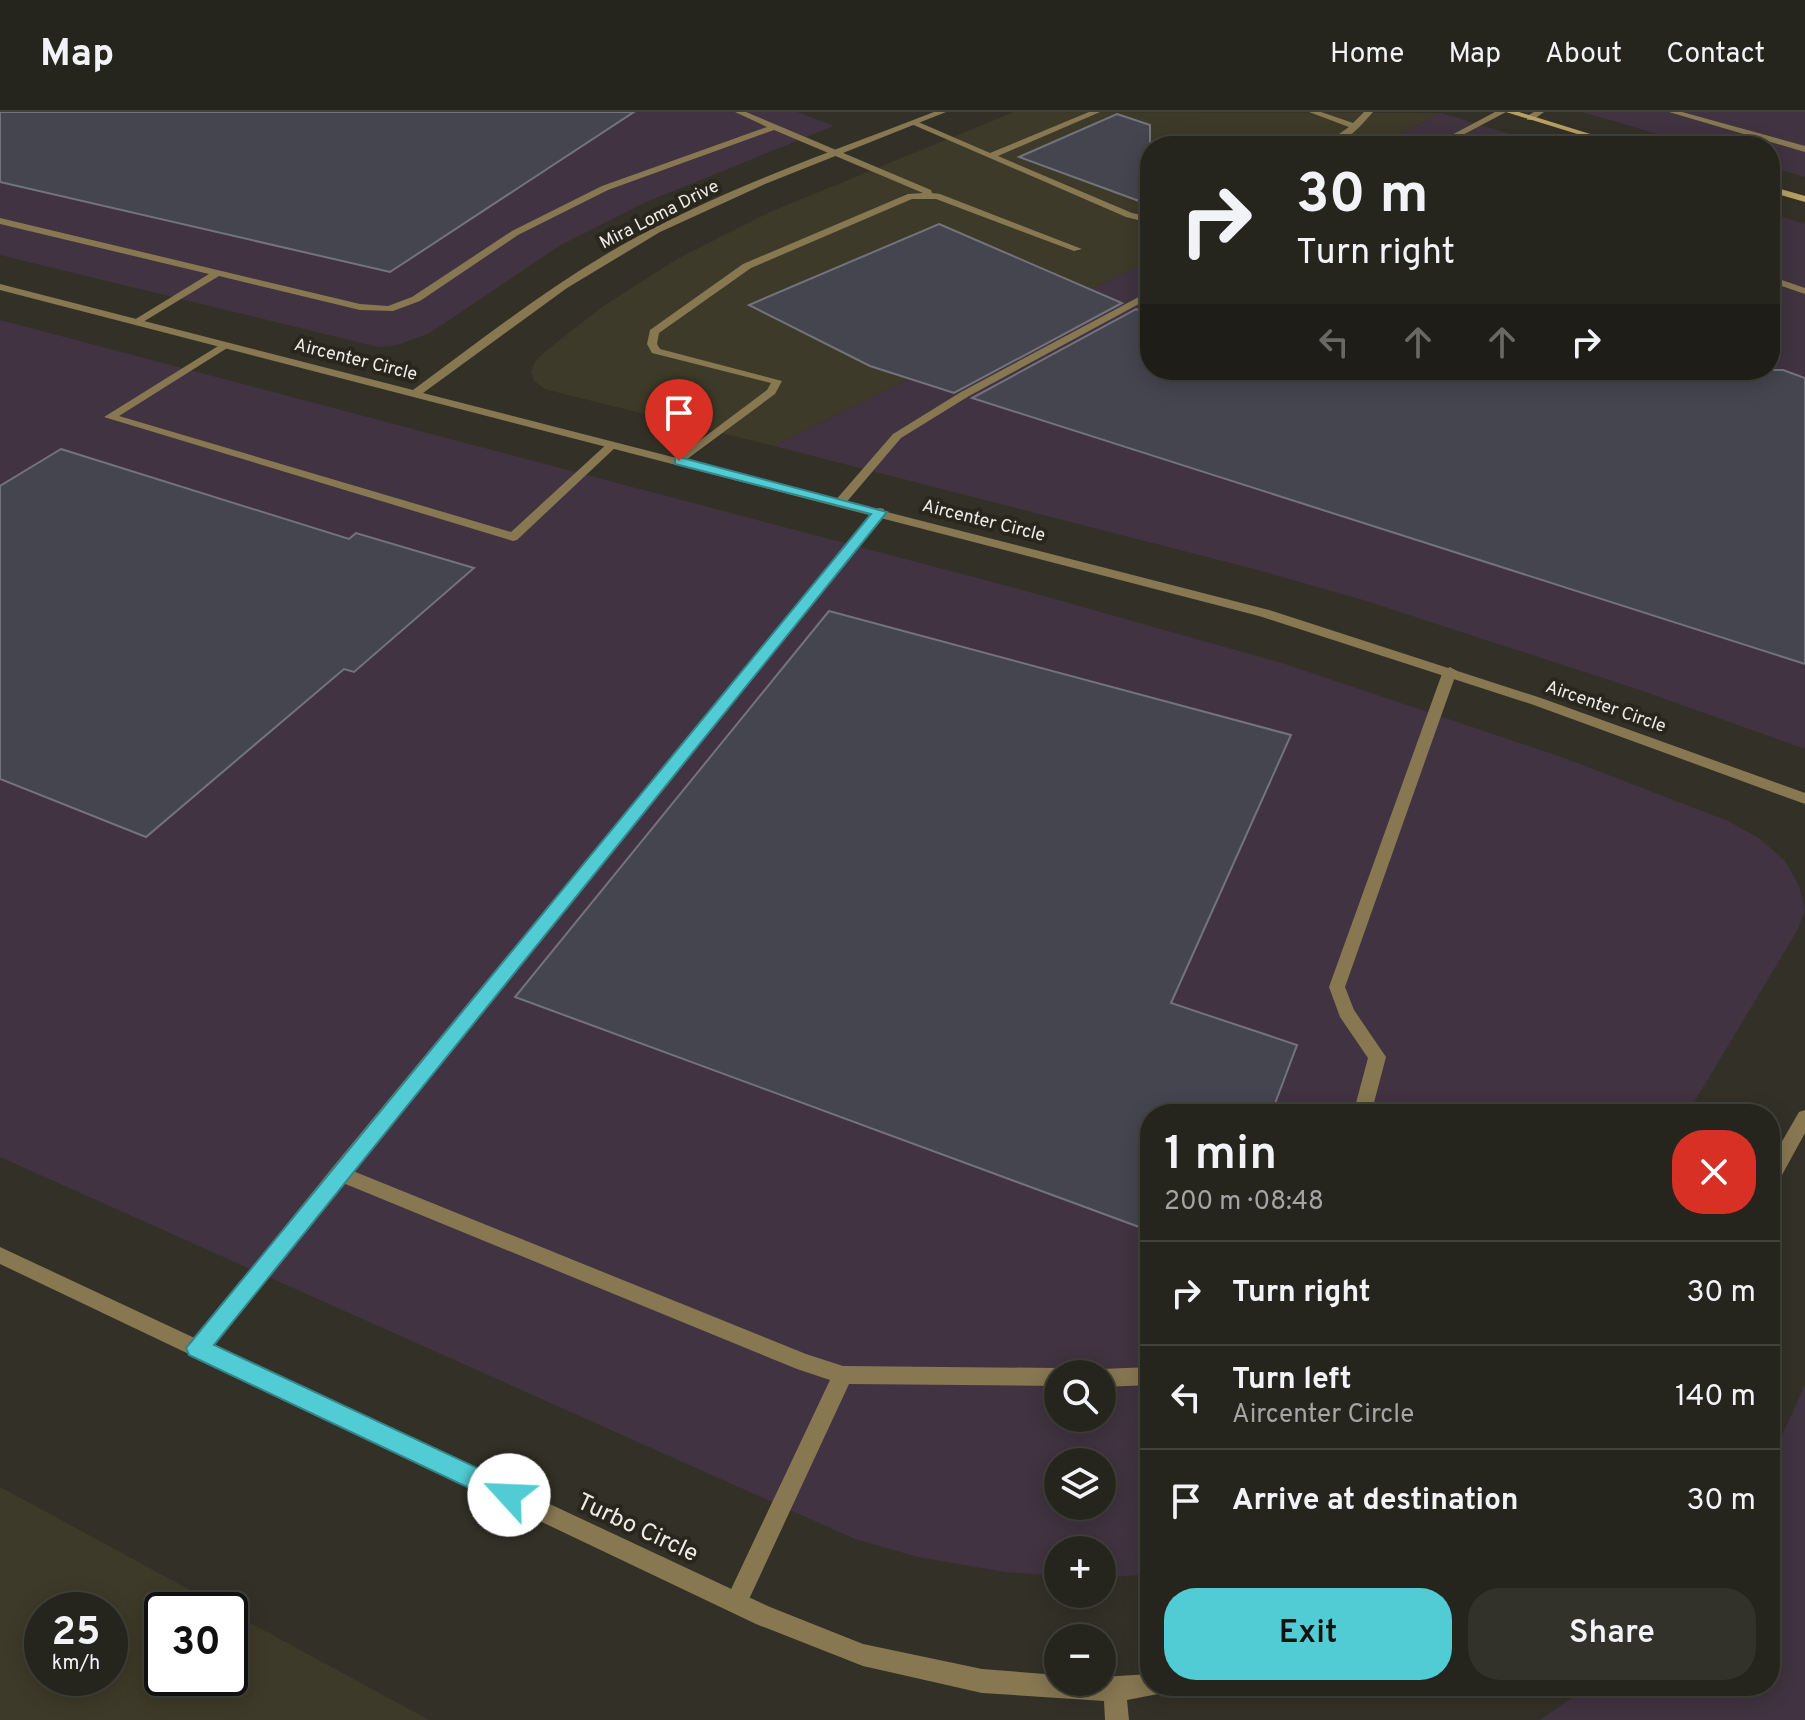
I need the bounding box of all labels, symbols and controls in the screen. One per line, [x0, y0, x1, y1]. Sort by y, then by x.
text: Map [40, 31, 114, 80]
text: Home [1330, 37, 1404, 73]
text: Map [1448, 37, 1501, 73]
text: About [1545, 37, 1622, 73]
text: Contact [1666, 37, 1765, 73]
text: 30 m [1296, 162, 1429, 232]
icon: right [1164, 168, 1268, 272]
street label: Mira Loma Drive [596, 175, 723, 255]
text: Turn right [1296, 231, 1455, 277]
icon: left [1312, 320, 1356, 364]
icon: ahead [1396, 320, 1440, 364]
icon: ahead [1480, 320, 1524, 364]
icon: right [1564, 320, 1608, 364]
street label: Aircenter Circle [292, 334, 420, 387]
pin [645, 379, 713, 461]
icon: arrive [657, 391, 701, 435]
street label: Aircenter Circle [920, 495, 1048, 548]
street label: Aircenter Circle [1542, 676, 1669, 739]
text: 1 min [1164, 1126, 1277, 1186]
button: close [1672, 1130, 1756, 1214]
text: 200 m · 08:48 [1164, 1186, 1324, 1219]
icon: right [1164, 1271, 1208, 1315]
text: Turn right [1232, 1275, 1370, 1312]
text: 30 m [1687, 1275, 1756, 1312]
map controls [1044, 1360, 1116, 1696]
button: search [1044, 1360, 1116, 1432]
text: Turn left [1232, 1362, 1352, 1399]
icon: left [1164, 1375, 1208, 1419]
text: 140 m [1675, 1379, 1756, 1416]
text: Aircenter Circle [1232, 1399, 1414, 1432]
button: layers [1044, 1448, 1116, 1520]
position arrow [467, 1453, 551, 1537]
icon: arrive [1164, 1479, 1208, 1523]
text: Arrive at destination [1232, 1483, 1518, 1520]
text: 30 m [1687, 1483, 1756, 1520]
street label: Turbo Circle [572, 1488, 703, 1570]
button: + [1044, 1536, 1116, 1608]
button: Exit [1164, 1588, 1452, 1680]
button: Share [1468, 1588, 1756, 1680]
speed limit sign: 30 [144, 1592, 248, 1696]
text: 25 [52, 1609, 100, 1659]
button: − [1044, 1624, 1116, 1696]
text: km/h [52, 1651, 100, 1677]

